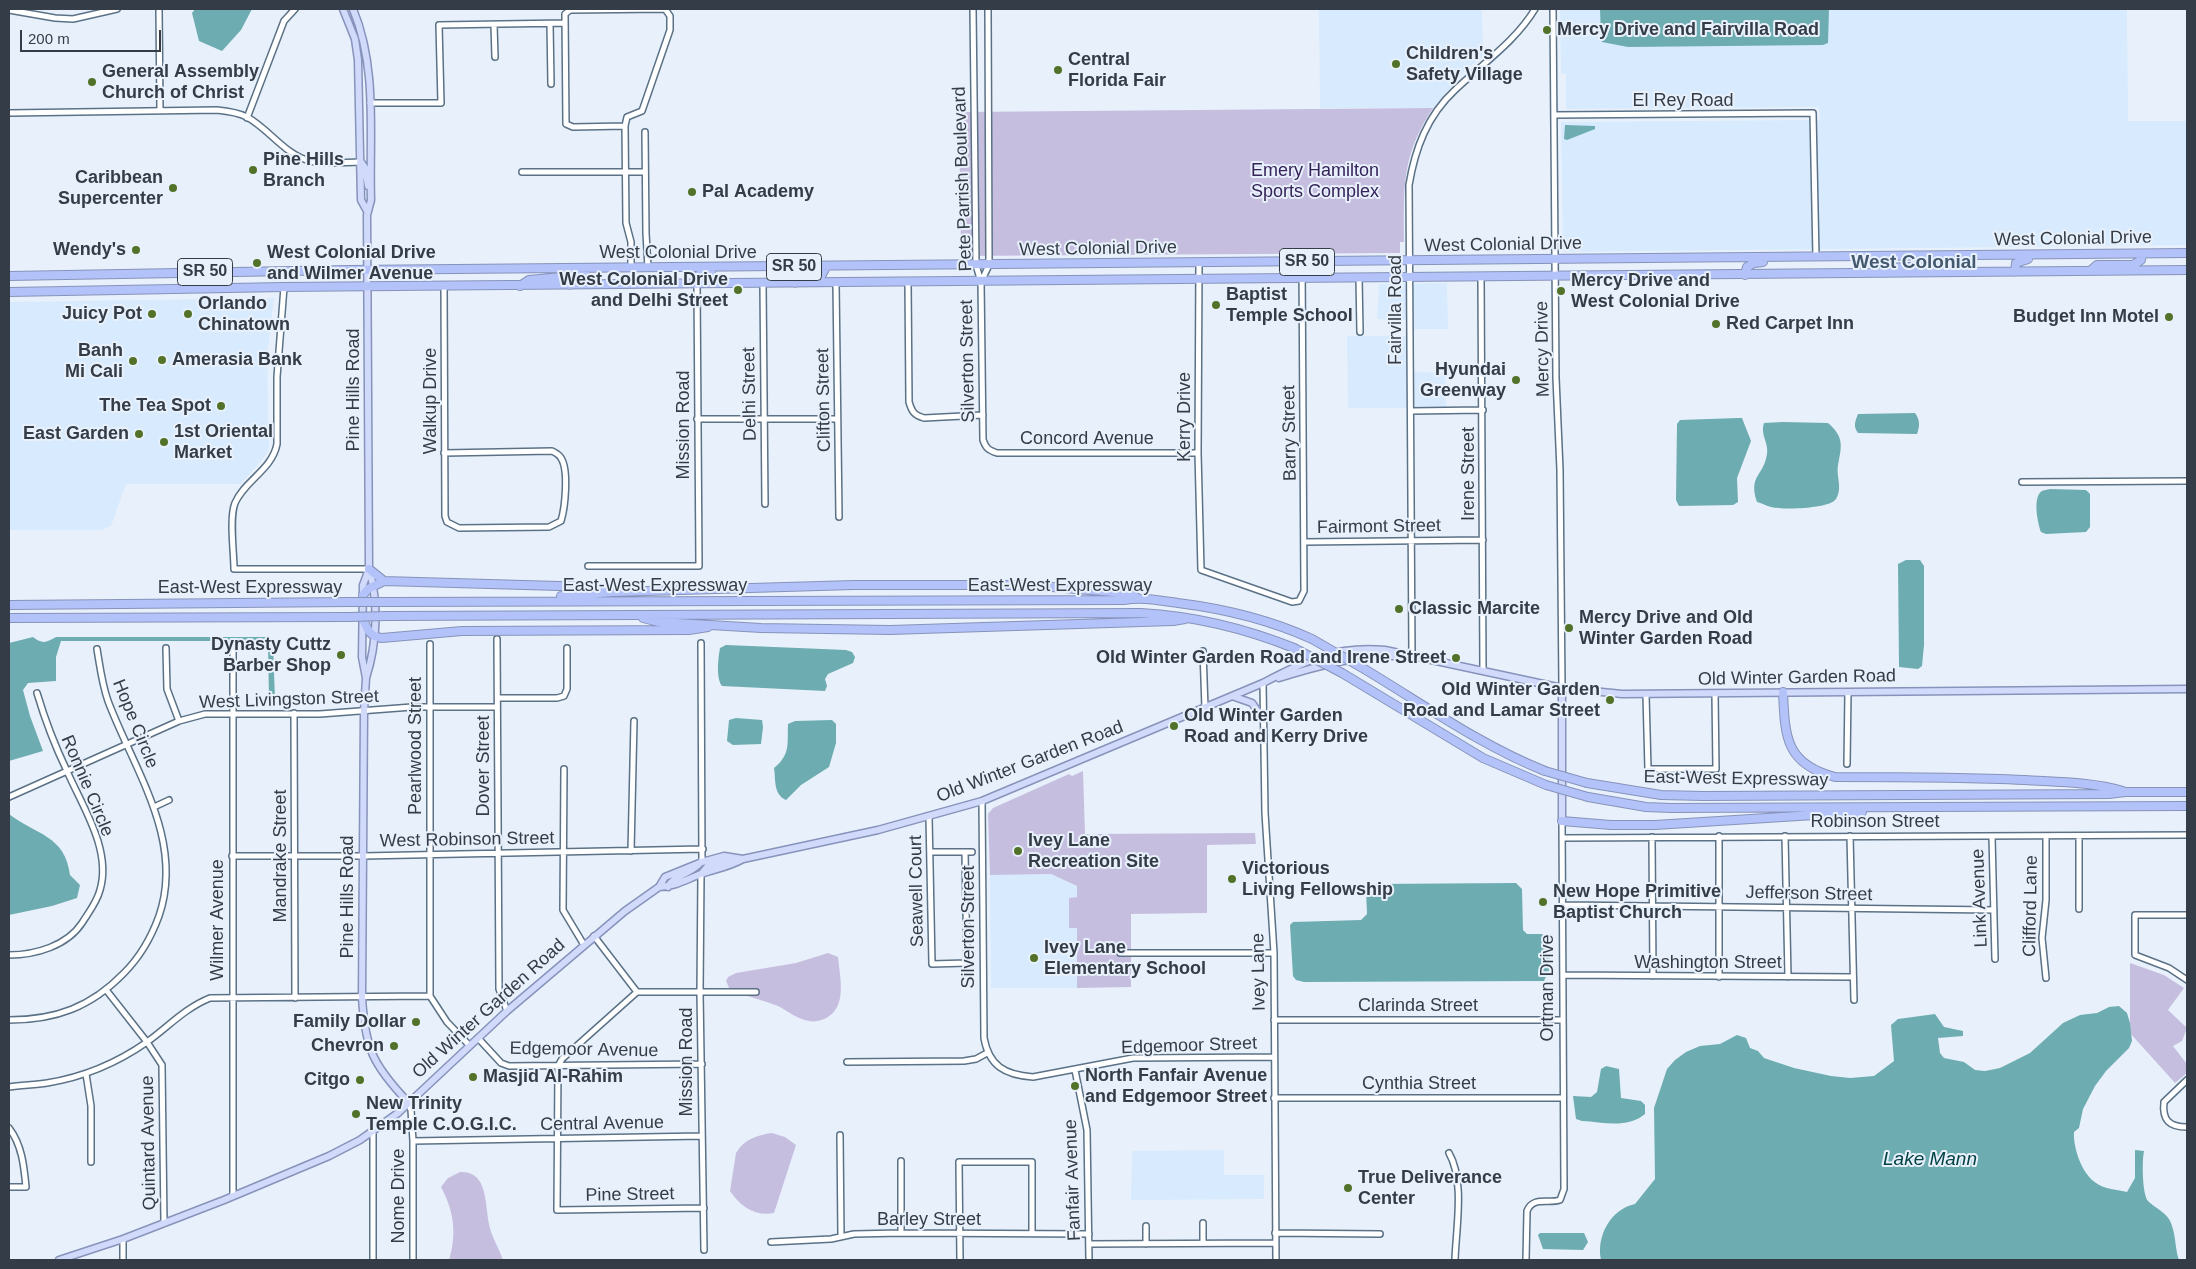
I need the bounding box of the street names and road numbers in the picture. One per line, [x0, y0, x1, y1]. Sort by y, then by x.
street label: Pete Parrish Boulevard [949, 86, 977, 272]
street label: El Rey Road [1632, 90, 1734, 112]
street label: West Colonial Drive [1994, 227, 2152, 251]
street label: West Colonial Drive [1424, 233, 1582, 257]
street label: West Colonial Drive [1019, 237, 1177, 261]
street label: West Colonial Drive [599, 242, 757, 264]
road number: SR 50 [1280, 248, 1334, 276]
road number: SR 50 [766, 253, 822, 280]
street label: Fairvilla Road [1385, 255, 1407, 365]
road number: SR 50 [178, 258, 232, 286]
street label: Silverton Street [956, 299, 980, 423]
street label: Mercy Drive [1531, 301, 1555, 397]
street label: Pine Hills Road [343, 328, 365, 452]
street label: Delhi Street [738, 347, 762, 441]
street label: Walkup Drive [420, 348, 442, 454]
street label: Clifton Street [812, 348, 836, 452]
street label: Mission Road [673, 370, 695, 480]
street label: Kerry Drive [1174, 372, 1196, 462]
street label: Barry Street [1278, 385, 1302, 481]
street label: Irene Street [1458, 427, 1480, 521]
street label: Concord Avenue [1020, 428, 1154, 450]
street label: Fairmont Street [1317, 515, 1441, 539]
street label: East-West Expressway [563, 575, 747, 597]
street label: East-West Expressway [968, 575, 1152, 597]
street label: East-West Expressway [158, 577, 342, 599]
street label: Old Winter Garden Road [1698, 665, 1896, 691]
street label: Hope Circle [107, 676, 163, 772]
street label: Pearlwood Street [405, 677, 427, 815]
street label: West Livingston Street [199, 686, 379, 714]
street label: Dover Street [473, 715, 495, 817]
street label: Old Winter Garden Road [934, 716, 1126, 808]
street label: Ronnie Circle [56, 732, 118, 840]
street label: East-West Expressway [1643, 767, 1829, 791]
street label: Mandrake Street [270, 789, 292, 923]
street label: Robinson Street [1810, 811, 1940, 833]
street label: West Robinson Street [379, 828, 555, 852]
street label: Pine Hills Road [337, 835, 359, 959]
street label: Seawell Court [905, 835, 929, 947]
street label: Link Avenue [1967, 848, 1993, 948]
street label: Clifford Lane [2019, 855, 2043, 957]
street label: Wilmer Avenue [207, 859, 229, 981]
street label: Silverton Street [958, 865, 980, 989]
street label: Jefferson Street [1745, 882, 1873, 906]
street label: Ivey Lane [1248, 933, 1270, 1011]
street label: Ortman Drive [1537, 934, 1559, 1042]
street label: Old Winter Garden Road [408, 935, 570, 1083]
street label: Washington Street [1634, 952, 1782, 974]
street label: Clarinda Street [1358, 995, 1478, 1017]
street label: Mission Road [676, 1007, 698, 1117]
street label: Edgemoor Street [1121, 1033, 1257, 1059]
street label: Edgemoor Avenue [509, 1038, 659, 1062]
street label: Cynthia Street [1362, 1073, 1476, 1095]
street label: Quintard Avenue [137, 1075, 161, 1211]
street label: Central Avenue [540, 1112, 664, 1136]
street label: Fanfair Avenue [1060, 1119, 1086, 1241]
street label: Nome Drive [388, 1148, 410, 1244]
street label: Pine Street [585, 1183, 675, 1207]
street label: Barley Street [877, 1209, 981, 1231]

